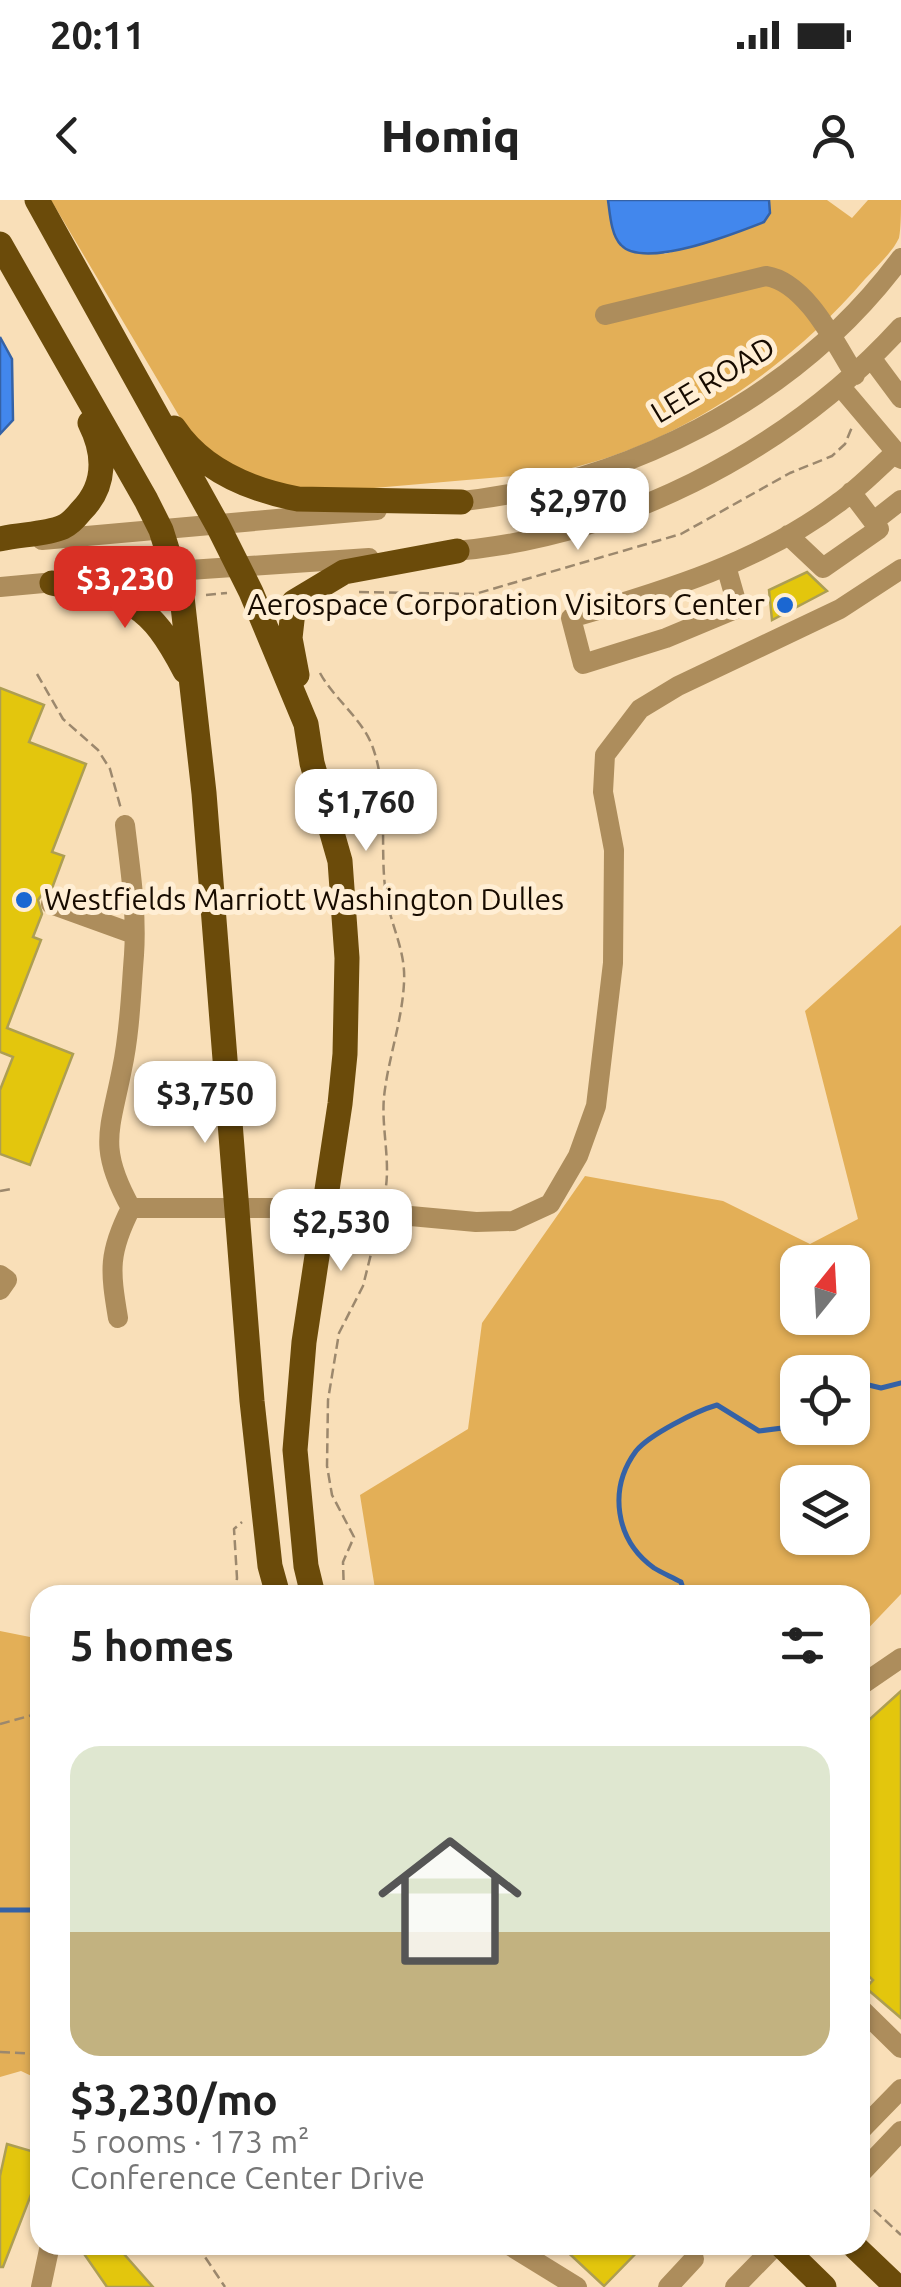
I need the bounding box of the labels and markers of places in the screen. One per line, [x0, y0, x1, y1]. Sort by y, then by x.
pin: $2,970 [497, 468, 659, 553]
pin: $3,230 [44, 546, 206, 631]
place label: Aerospace Corporation Visitors Center [247, 587, 766, 621]
marker: Aerospace Corporation Visitors Center [774, 594, 796, 616]
pin: $1,760 [285, 769, 447, 854]
place label: Westfields Marriott Washington Dulles [44, 882, 564, 916]
marker: Westfields Marriott Washington Dulles [13, 889, 35, 911]
pin: $3,750 [124, 1061, 286, 1146]
pin: $2,530 [260, 1189, 422, 1274]

